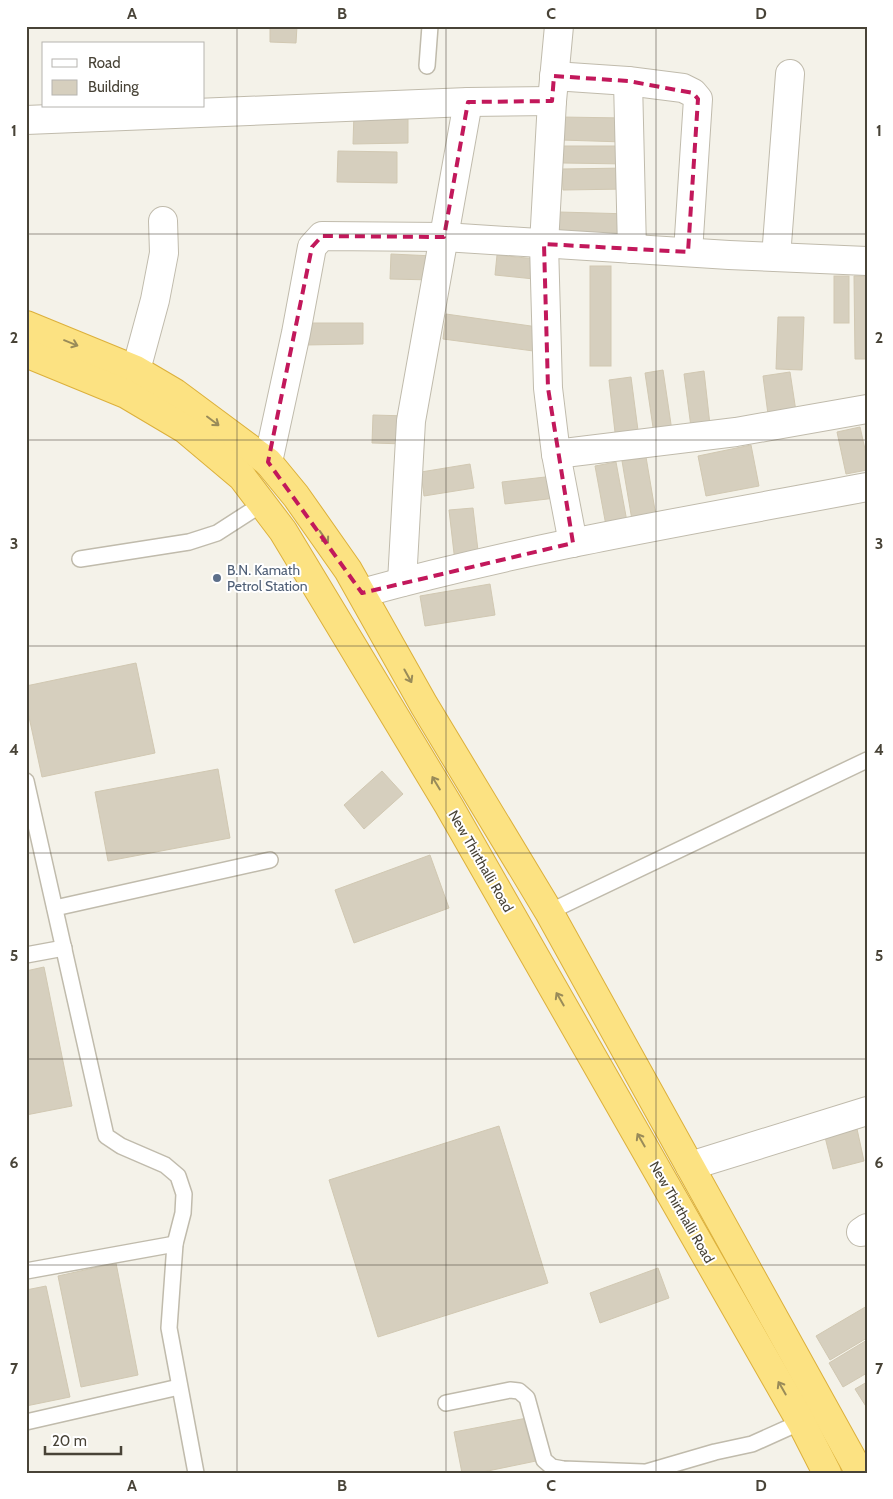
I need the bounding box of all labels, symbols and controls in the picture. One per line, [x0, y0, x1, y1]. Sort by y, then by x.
text: A [127, 4, 137, 23]
text: B [337, 4, 347, 23]
text: C [546, 4, 556, 23]
text: D [755, 4, 767, 23]
legend [42, 42, 205, 108]
text: Road [88, 54, 121, 72]
text: Building [88, 78, 139, 96]
text: 1 [11, 121, 17, 140]
text: 1 [876, 121, 882, 140]
text: 2 [10, 328, 18, 347]
text: 2 [875, 328, 883, 347]
one-way arrow [63, 339, 78, 348]
one-way arrow [206, 416, 220, 426]
one-way arrow [319, 530, 329, 544]
text: 3 [10, 534, 18, 553]
text: 3 [875, 534, 883, 553]
place label: B.N. Kamath Petrol Station [227, 561, 308, 595]
marker: B.N. Kamath Petrol Station [211, 572, 223, 584]
one-way arrow [403, 669, 413, 684]
text: 4 [9, 740, 19, 759]
text: 4 [874, 740, 884, 759]
one-way arrow [430, 776, 440, 790]
street label: New Thirthalli Road [445, 807, 517, 915]
text: 5 [10, 946, 18, 965]
text: 5 [875, 946, 883, 965]
one-way arrow [555, 993, 565, 1007]
one-way arrow [636, 1134, 646, 1148]
text: 6 [10, 1153, 19, 1172]
text: 6 [875, 1153, 884, 1172]
street label: New Thirthalli Road [646, 1158, 718, 1266]
text: 7 [10, 1359, 19, 1378]
text: 7 [875, 1359, 884, 1378]
one-way arrow [777, 1381, 787, 1396]
scale bar [45, 1424, 121, 1456]
text: 20 m [52, 1432, 87, 1450]
text: A [127, 1476, 137, 1495]
text: B [337, 1476, 347, 1495]
text: C [546, 1476, 556, 1495]
text: D [755, 1476, 767, 1495]

